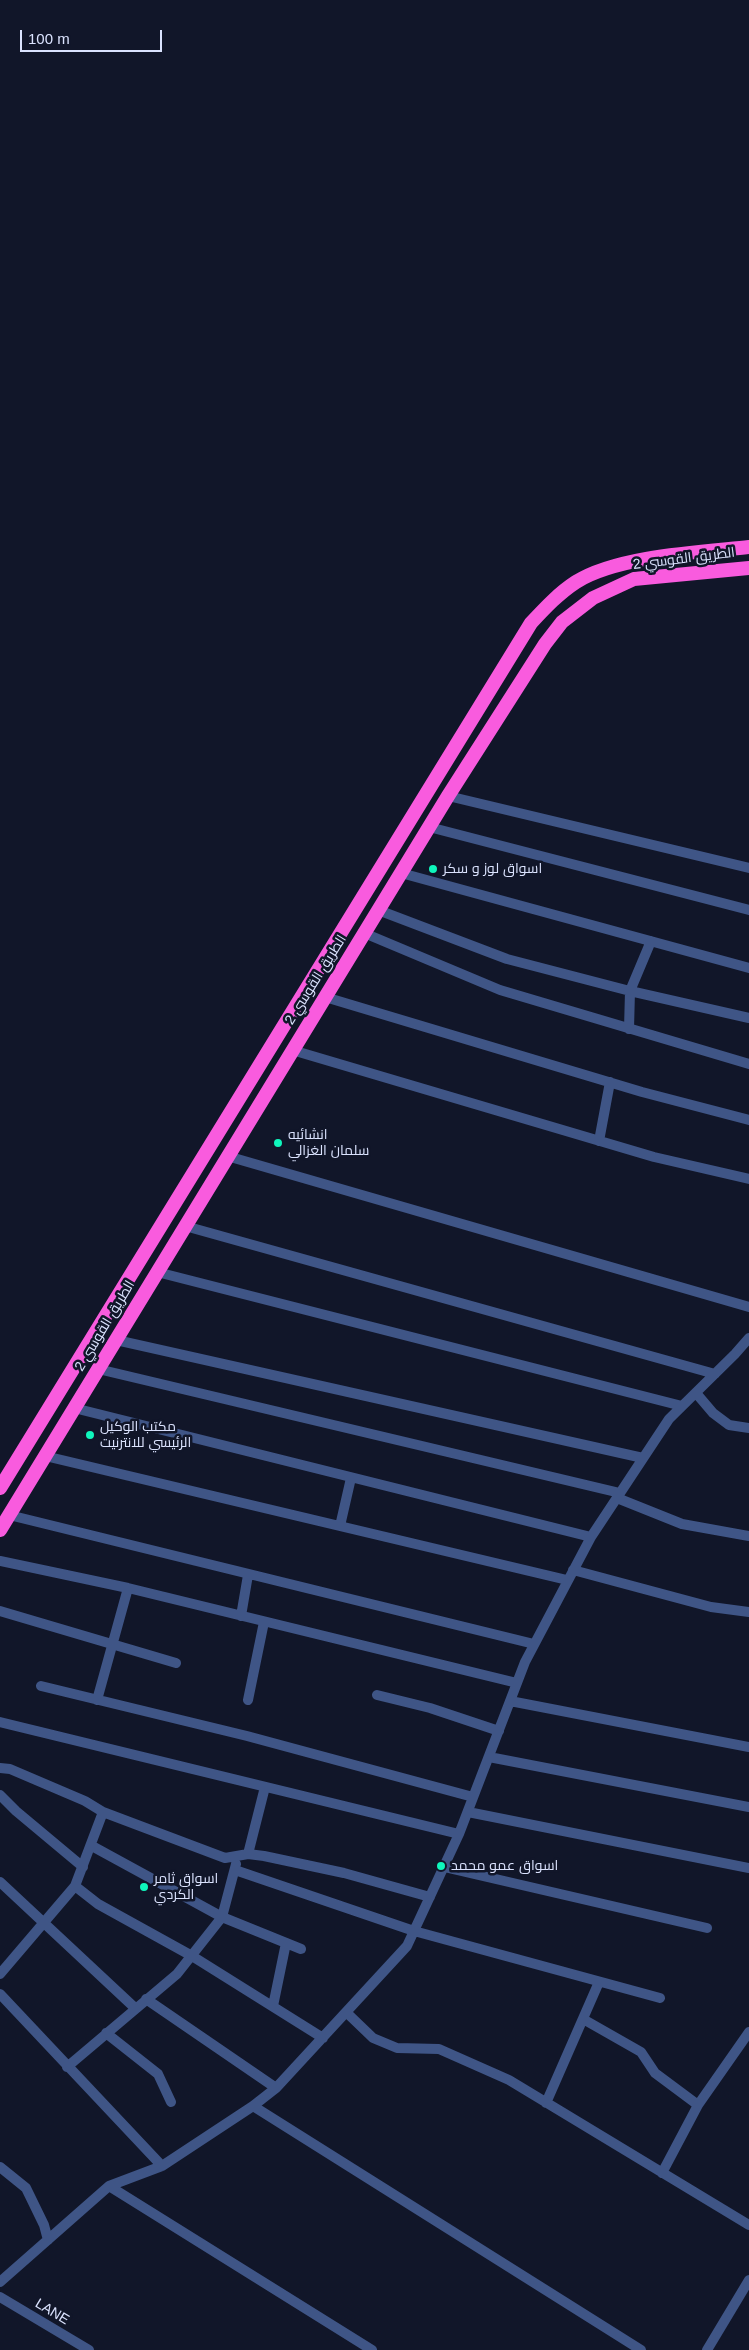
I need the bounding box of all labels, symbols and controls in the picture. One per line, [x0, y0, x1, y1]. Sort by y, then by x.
scale bar [22, 20, 165, 52]
text: 100 m [28, 30, 70, 47]
street label: الطريق القوسي 2 [632, 544, 736, 574]
place label: اسواق لوز و سكر [443, 861, 542, 877]
marker: اسواق لوز و سكر [427, 863, 439, 875]
street label: الطريق القوسي 2 [282, 932, 350, 1028]
place label: انشائيه سلمان الغزالي [288, 1127, 369, 1160]
marker: انشائيه سلمان الغزالي [272, 1137, 284, 1149]
street label: الطريق القوسي 2 [71, 1278, 139, 1374]
place label: مكتب الوكيل الرئيسي للانترنيت [100, 1419, 191, 1451]
marker: مكتب الوكيل الرئيسي للانترنيت [84, 1429, 96, 1441]
place label: اسواق عمو محمد [451, 1858, 558, 1874]
marker: اسواق عمو محمد [435, 1860, 447, 1872]
place label: اسواق ثامر الكردي [154, 1871, 218, 1904]
marker: اسواق ثامر الكردي [138, 1881, 150, 1893]
street label: LANE [32, 2295, 72, 2329]

